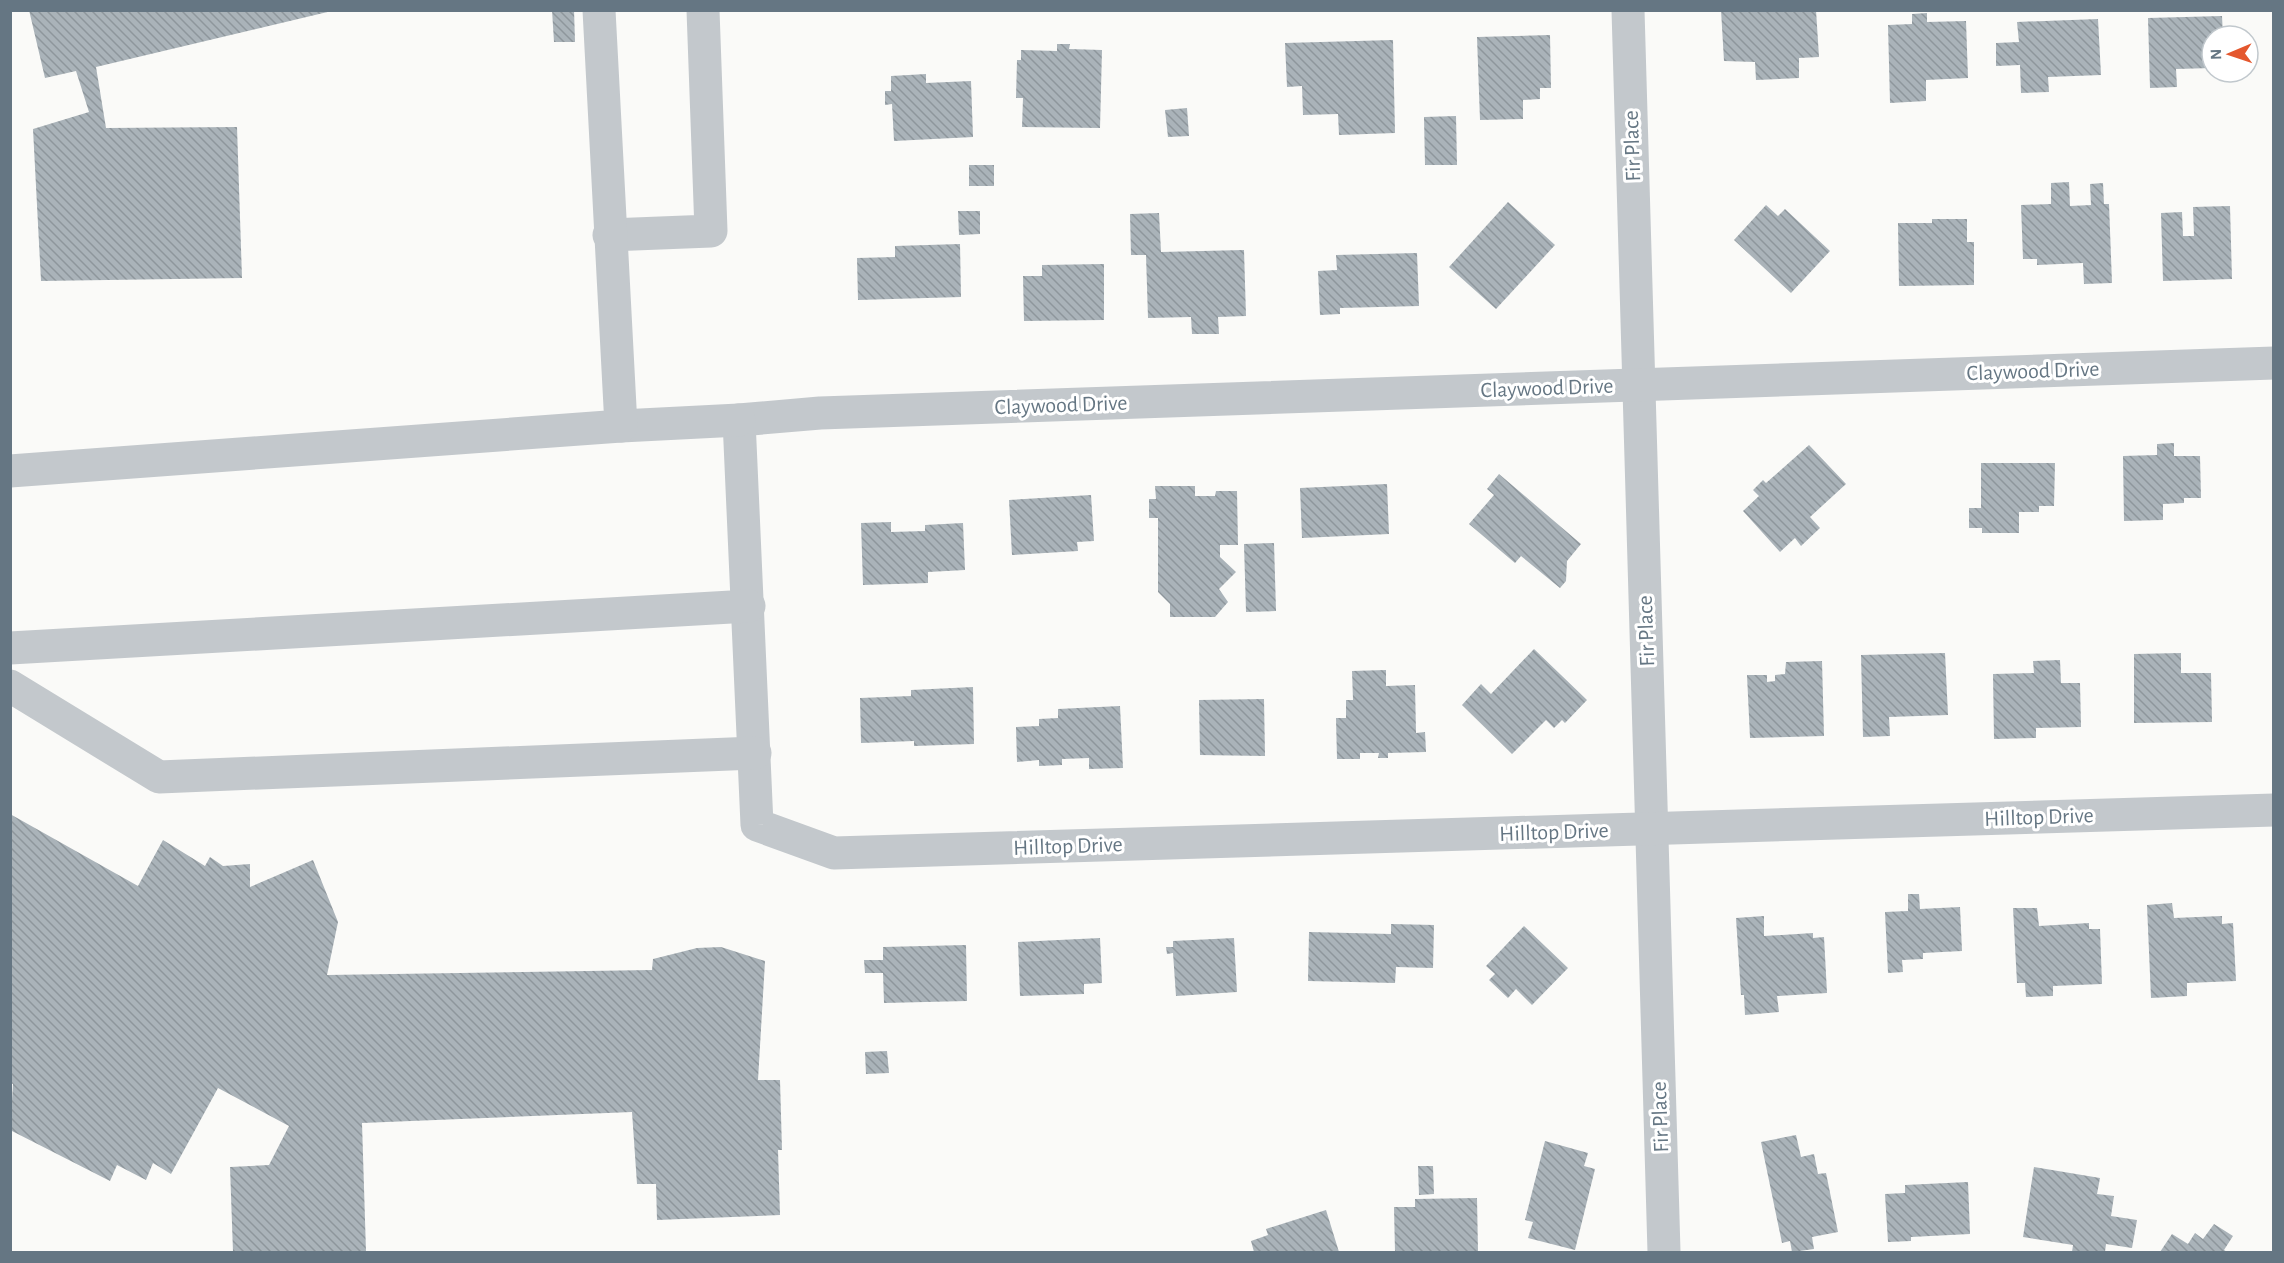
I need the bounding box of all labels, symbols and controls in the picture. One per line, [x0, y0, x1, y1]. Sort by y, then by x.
north arrow [2200, 24, 2260, 84]
text: N [2208, 49, 2224, 60]
street label: Fir Place [1620, 110, 1644, 182]
street label: Claywood Drive [1966, 358, 2100, 384]
street label: Claywood Drive [1480, 375, 1614, 401]
street label: Claywood Drive [994, 392, 1128, 418]
street label: Fir Place [1634, 595, 1658, 667]
street label: Hilltop Drive [1984, 804, 2094, 830]
street label: Hilltop Drive [1499, 819, 1609, 845]
street label: Hilltop Drive [1013, 833, 1123, 859]
street label: Fir Place [1648, 1081, 1672, 1153]

